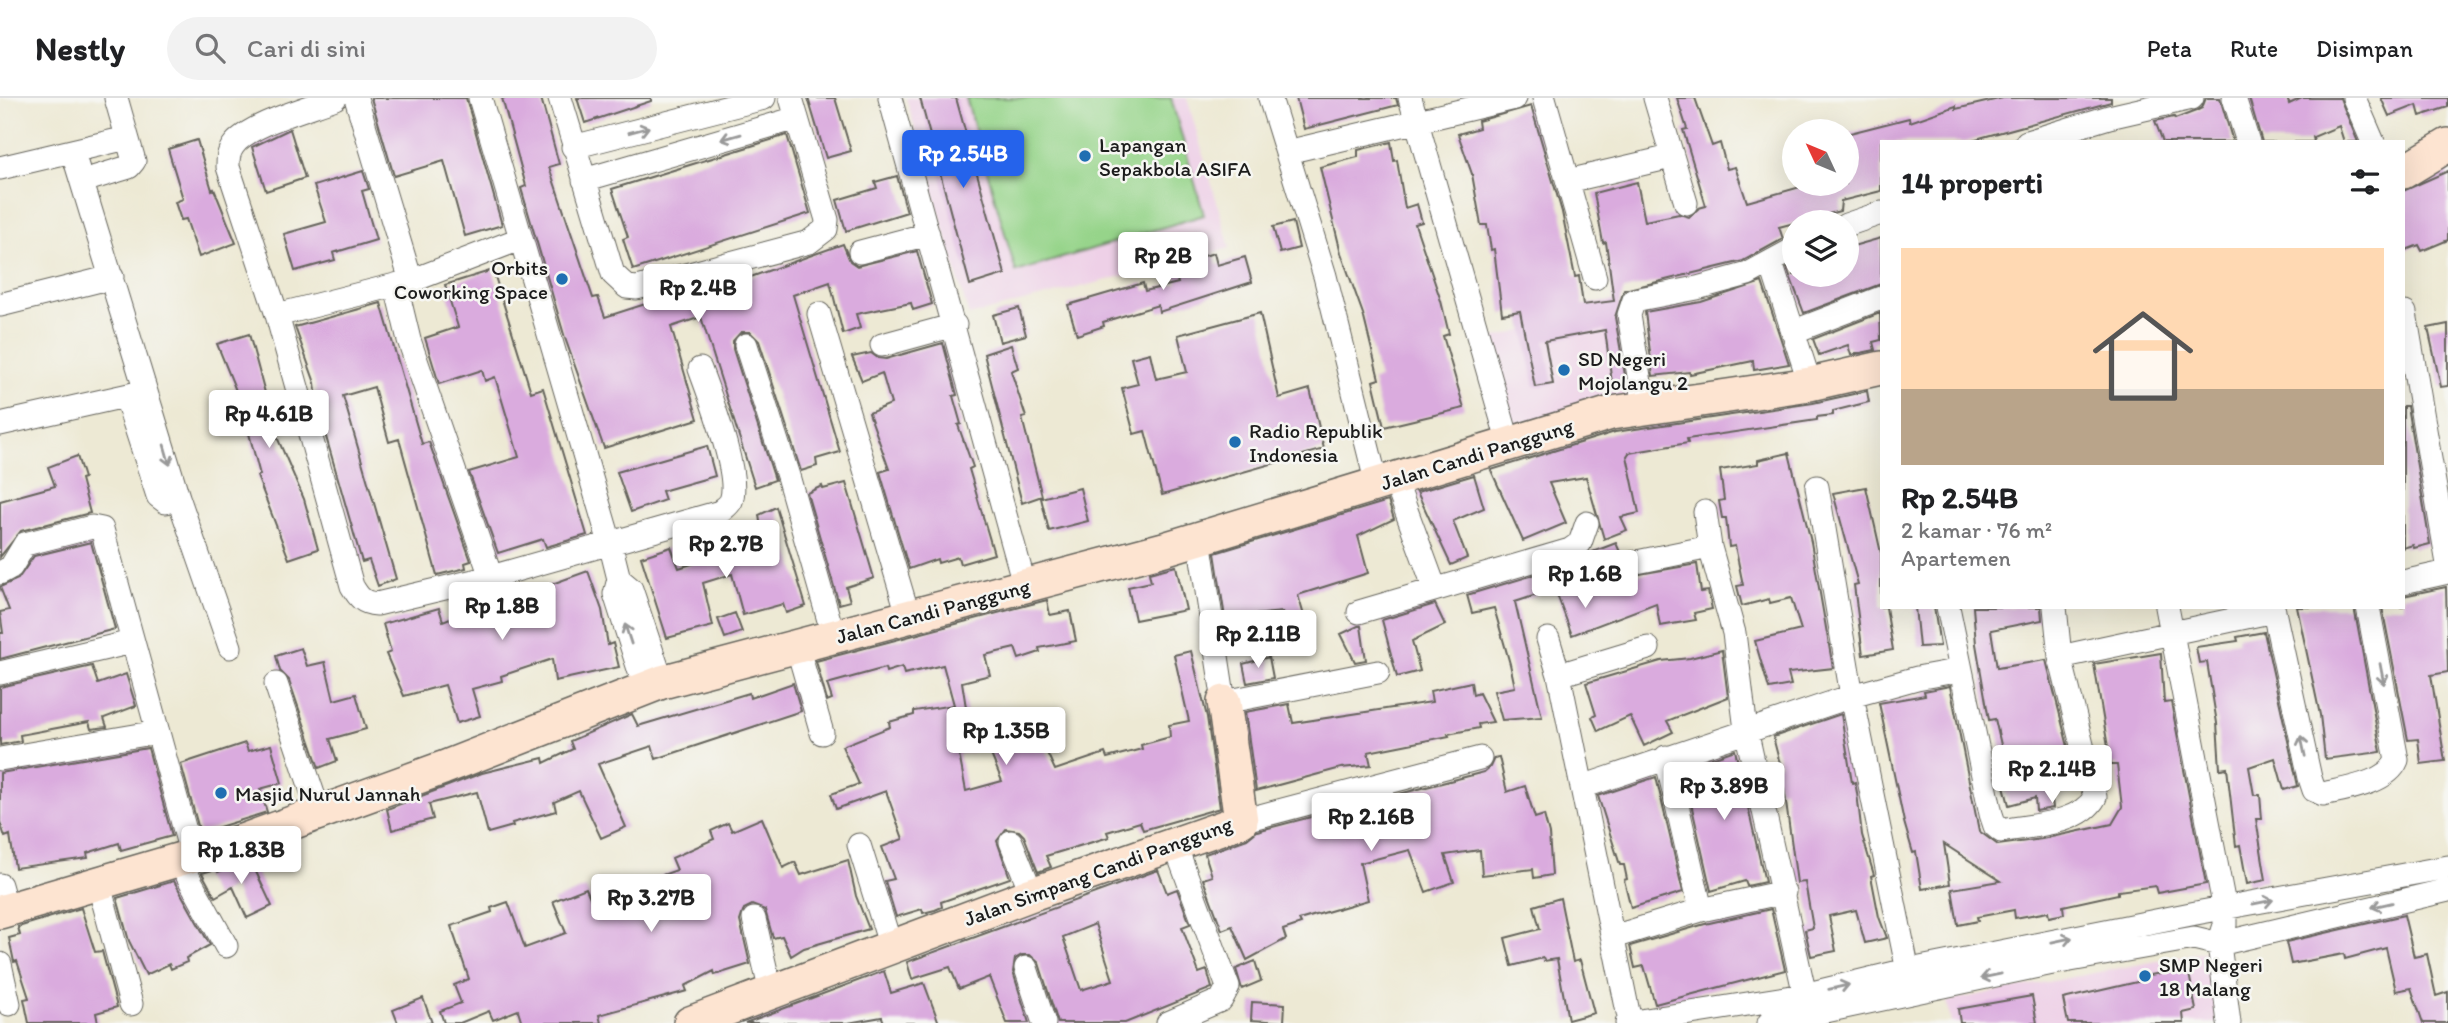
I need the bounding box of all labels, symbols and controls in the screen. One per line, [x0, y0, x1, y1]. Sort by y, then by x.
search box [167, 17, 657, 80]
text: Nestly [35, 29, 125, 68]
icon: search [191, 29, 229, 67]
text: Cari di sini [247, 32, 366, 64]
text: Peta [2147, 34, 2192, 63]
text: Rute [2230, 34, 2278, 63]
text: Disimpan [2316, 34, 2413, 63]
north arrow [1782, 119, 1858, 196]
map controls [1782, 119, 1859, 287]
one-way arrow [627, 123, 650, 136]
pin: Rp 2.54B [891, 130, 1035, 190]
one-way arrow [721, 131, 743, 144]
place label: Lapangan Sepakbola ASIFA [1099, 132, 1252, 181]
text: Rp 2.54B [918, 139, 1008, 167]
marker: Lapangan Sepakbola ASIFA [1077, 148, 1093, 164]
icon: filters [2346, 163, 2384, 201]
text: 14 properti [1901, 164, 2043, 201]
button: layers [1782, 210, 1859, 287]
pin: Rp 2B [1114, 232, 1212, 292]
text: Rp 2B [1134, 241, 1192, 269]
place label: Orbits Coworking Space [394, 255, 548, 304]
pin: Rp 2.4B [633, 264, 763, 324]
marker: Orbits Coworking Space [554, 271, 570, 287]
text: Rp 2.4B [659, 273, 737, 301]
icon: home [2080, 293, 2206, 419]
place label: SD Negeri Mojolangu 2 [1578, 346, 1688, 395]
marker: SD Negeri Mojolangu 2 [1556, 362, 1572, 378]
pin: Rp 4.61B [197, 390, 341, 450]
text: Rp 4.61B [225, 399, 313, 427]
street label: Jalan Candi Panggung [1378, 413, 1576, 495]
place label: Radio Republik Indonesia [1249, 418, 1383, 467]
marker: Radio Republik Indonesia [1227, 434, 1243, 450]
one-way arrow [161, 443, 174, 465]
text: Rp 2.54B [1901, 479, 2018, 516]
text: 2 kamar · 76 m² [1901, 516, 2052, 544]
pin: Rp 2.7B [661, 520, 791, 580]
text: Rp 2.7B [689, 529, 763, 557]
text: Apartemen [1901, 544, 2011, 572]
pin: Rp 1.6B [1520, 550, 1650, 610]
text: Rp 1.6B [1548, 559, 1622, 587]
street label: Jalan Candi Panggung [833, 573, 1033, 649]
pin: Rp 1.8B [437, 582, 567, 642]
text: Rp 1.8B [465, 591, 539, 619]
pin: Rp 2.11B [1186, 610, 1330, 670]
text: Rp 2.11B [1215, 619, 1301, 647]
one-way arrow [621, 623, 633, 645]
one-way arrow [2375, 662, 2389, 685]
pin: Rp 1.35B [934, 708, 1078, 767]
text: Rp 1.35B [962, 716, 1050, 744]
one-way arrow [2296, 735, 2309, 758]
pin: Rp 2.14B [1980, 746, 2124, 805]
text: Rp 2.14B [2008, 754, 2096, 782]
pin: Rp 3.89B [1652, 762, 1796, 822]
text: Rp 3.89B [1680, 771, 1768, 799]
place label: Masjid Nurul Jannah [235, 781, 421, 806]
marker: Masjid Nurul Jannah [213, 785, 229, 801]
pin: Rp 2.16B [1299, 794, 1443, 853]
text: Rp 2.16B [1328, 802, 1414, 830]
street label: Jalan Simpang Candi Panggung [960, 811, 1236, 931]
pin: Rp 1.83B [169, 826, 313, 886]
text: Rp 1.83B [197, 835, 285, 863]
pin: Rp 3.27B [579, 874, 723, 934]
text: Rp 3.27B [607, 883, 695, 911]
one-way arrow [2251, 895, 2274, 909]
one-way arrow [2371, 900, 2393, 913]
one-way arrow [2050, 933, 2073, 947]
place label: SMP Negeri 18 Malang [2159, 952, 2263, 1001]
marker: SMP Negeri 18 Malang [2137, 968, 2153, 984]
one-way arrow [1980, 970, 2003, 983]
one-way arrow [1827, 980, 1850, 993]

